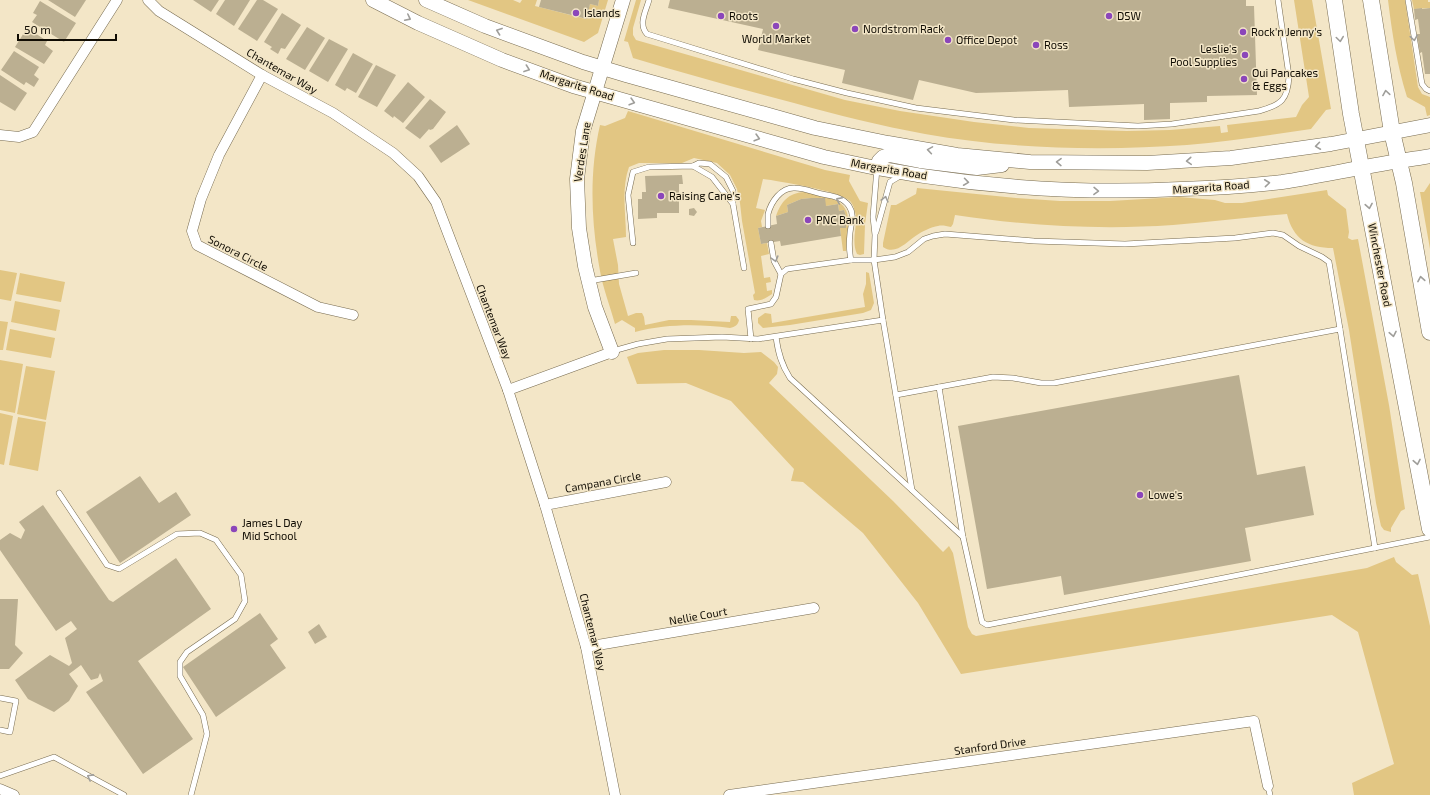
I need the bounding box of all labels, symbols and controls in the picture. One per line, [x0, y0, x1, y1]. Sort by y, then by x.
place label: Islands [584, 6, 620, 19]
marker: Islands [571, 8, 581, 18]
place label: Roots [729, 9, 758, 22]
place label: DSW [1117, 9, 1141, 22]
marker: Roots [716, 11, 726, 21]
marker: DSW [1104, 11, 1114, 21]
one-way arrow [403, 13, 411, 21]
scale bar [18, 16, 116, 42]
marker: World Market [771, 21, 781, 31]
text: 50 m [24, 22, 51, 36]
place label: Nordstrom Rack [863, 22, 944, 35]
marker: Nordstrom Rack [850, 24, 860, 34]
place label: Rock'n Jenny's [1251, 25, 1322, 38]
marker: Rock'n Jenny's [1238, 27, 1248, 37]
one-way arrow [496, 28, 503, 36]
place label: World Market [742, 32, 810, 45]
place label: Office Depot [956, 33, 1017, 46]
marker: Office Depot [943, 35, 953, 45]
one-way arrow [1409, 35, 1418, 42]
one-way arrow [1335, 36, 1344, 42]
place label: Ross [1044, 38, 1069, 51]
marker: Ross [1031, 40, 1041, 50]
place label: Leslie's Pool Supplies [1170, 42, 1237, 68]
street label: Chantemar Way [245, 45, 320, 96]
marker: Leslie's Pool Supplies [1240, 50, 1250, 60]
one-way arrow [524, 64, 531, 72]
street label: Margarita Road [538, 66, 616, 103]
place label: Oui Pancakes & Eggs [1252, 66, 1318, 92]
marker: Oui Pancakes & Eggs [1239, 74, 1249, 84]
one-way arrow [1382, 90, 1390, 96]
one-way arrow [629, 97, 636, 106]
street label: Verdes Lane [570, 121, 593, 183]
one-way arrow [753, 133, 760, 142]
one-way arrow [1315, 141, 1321, 150]
one-way arrow [927, 146, 933, 155]
street label: Margarita Road [850, 155, 928, 182]
one-way arrow [1186, 156, 1192, 165]
one-way arrow [1056, 158, 1062, 166]
one-way arrow [963, 177, 969, 186]
street label: Margarita Road [1172, 177, 1250, 196]
one-way arrow [1264, 179, 1270, 188]
one-way arrow [1093, 187, 1099, 195]
place label: Raising Cane's [669, 189, 741, 202]
marker: Raising Cane's [656, 191, 666, 201]
one-way arrow [880, 196, 888, 203]
one-way arrow [836, 197, 844, 205]
one-way arrow [1364, 203, 1372, 209]
place label: PNC Bank [816, 213, 864, 226]
marker: PNC Bank [803, 215, 813, 225]
street label: Winchester Road [1366, 222, 1395, 308]
street label: Sonora Circle [206, 232, 271, 273]
one-way arrow [770, 255, 779, 262]
one-way arrow [1417, 276, 1426, 282]
street label: Chantemar Way [474, 282, 515, 361]
one-way arrow [1388, 331, 1396, 337]
one-way arrow [1412, 459, 1421, 465]
street label: Campana Circle [564, 468, 642, 495]
place label: Lowe's [1148, 488, 1183, 501]
marker: Lowe's [1135, 490, 1145, 500]
place label: James L Day Mid School [242, 516, 303, 542]
marker: James L Day Mid School [229, 524, 239, 534]
street label: Chantemar Way [578, 592, 609, 672]
street label: Nellie Court [668, 604, 728, 627]
street label: Stanford Drive [953, 734, 1027, 757]
one-way arrow [87, 774, 94, 781]

